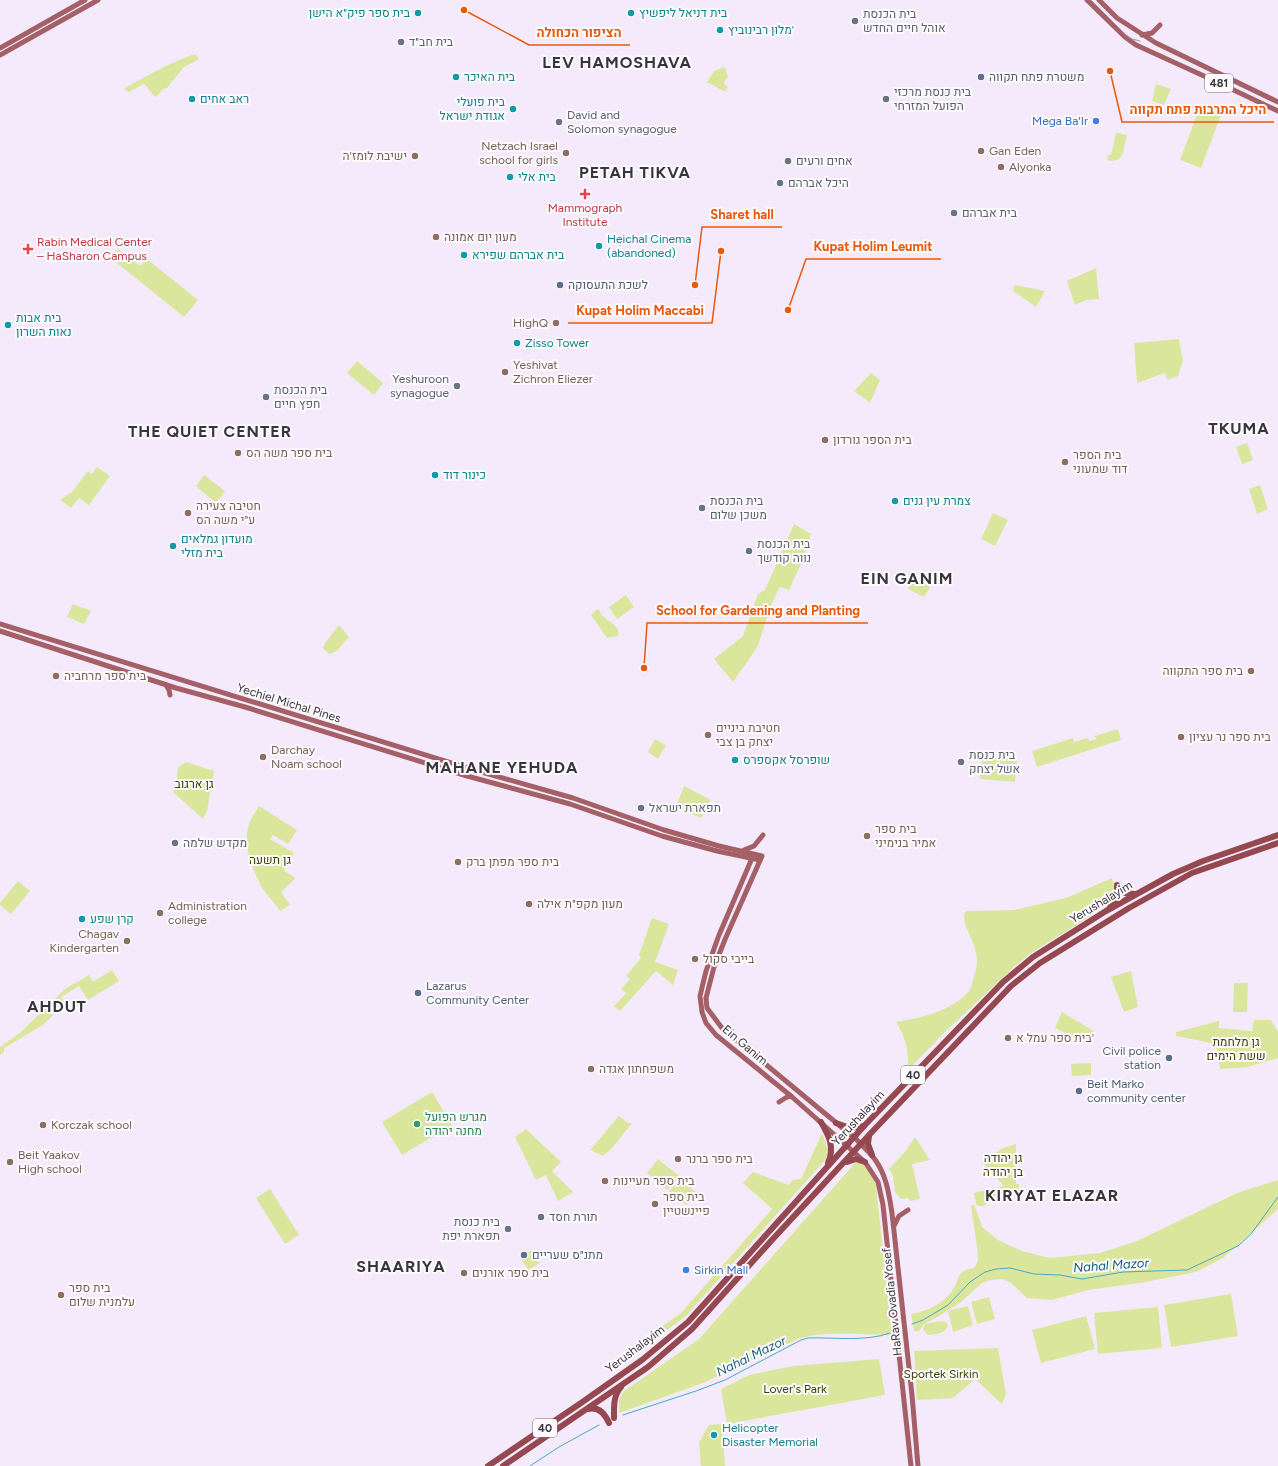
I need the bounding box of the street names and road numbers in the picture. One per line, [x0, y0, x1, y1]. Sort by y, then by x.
road number: 481 [1205, 74, 1233, 92]
street label: Yechiel Michal Pines [235, 681, 343, 726]
street label: Yerushalayim [1067, 878, 1135, 926]
street label: Ein Ganim [720, 1022, 770, 1068]
road number: 40 [901, 1066, 925, 1084]
street label: Yerushalayim [829, 1088, 887, 1148]
street label: HaRav Ovadia Yosef [879, 1247, 905, 1357]
street label: Yerushalayim [603, 1322, 667, 1376]
road number: 40 [533, 1419, 557, 1437]

